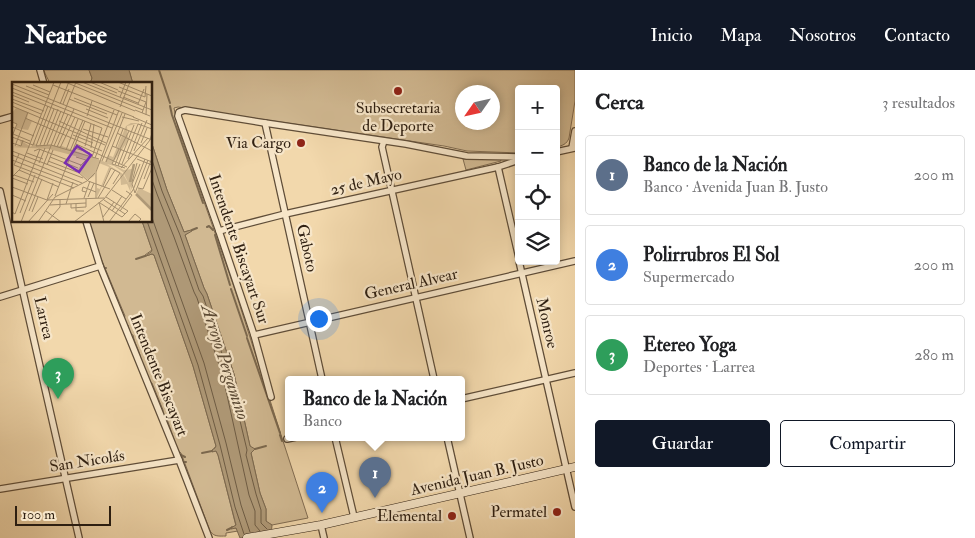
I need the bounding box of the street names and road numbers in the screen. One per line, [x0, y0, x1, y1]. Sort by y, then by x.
street label: 25 de Mayo [328, 164, 404, 200]
street label: Intendente Biscayart Sur [204, 172, 274, 326]
street label: Gaboto [292, 222, 322, 274]
street label: General Alvear [362, 264, 460, 304]
street label: Larrea [29, 295, 59, 342]
street label: Monroe [531, 296, 563, 351]
street label: Intendente Biscayart [125, 311, 193, 439]
street label: San Nicolás [48, 445, 126, 477]
street label: Avenida Juan B. Justo [408, 450, 546, 501]

